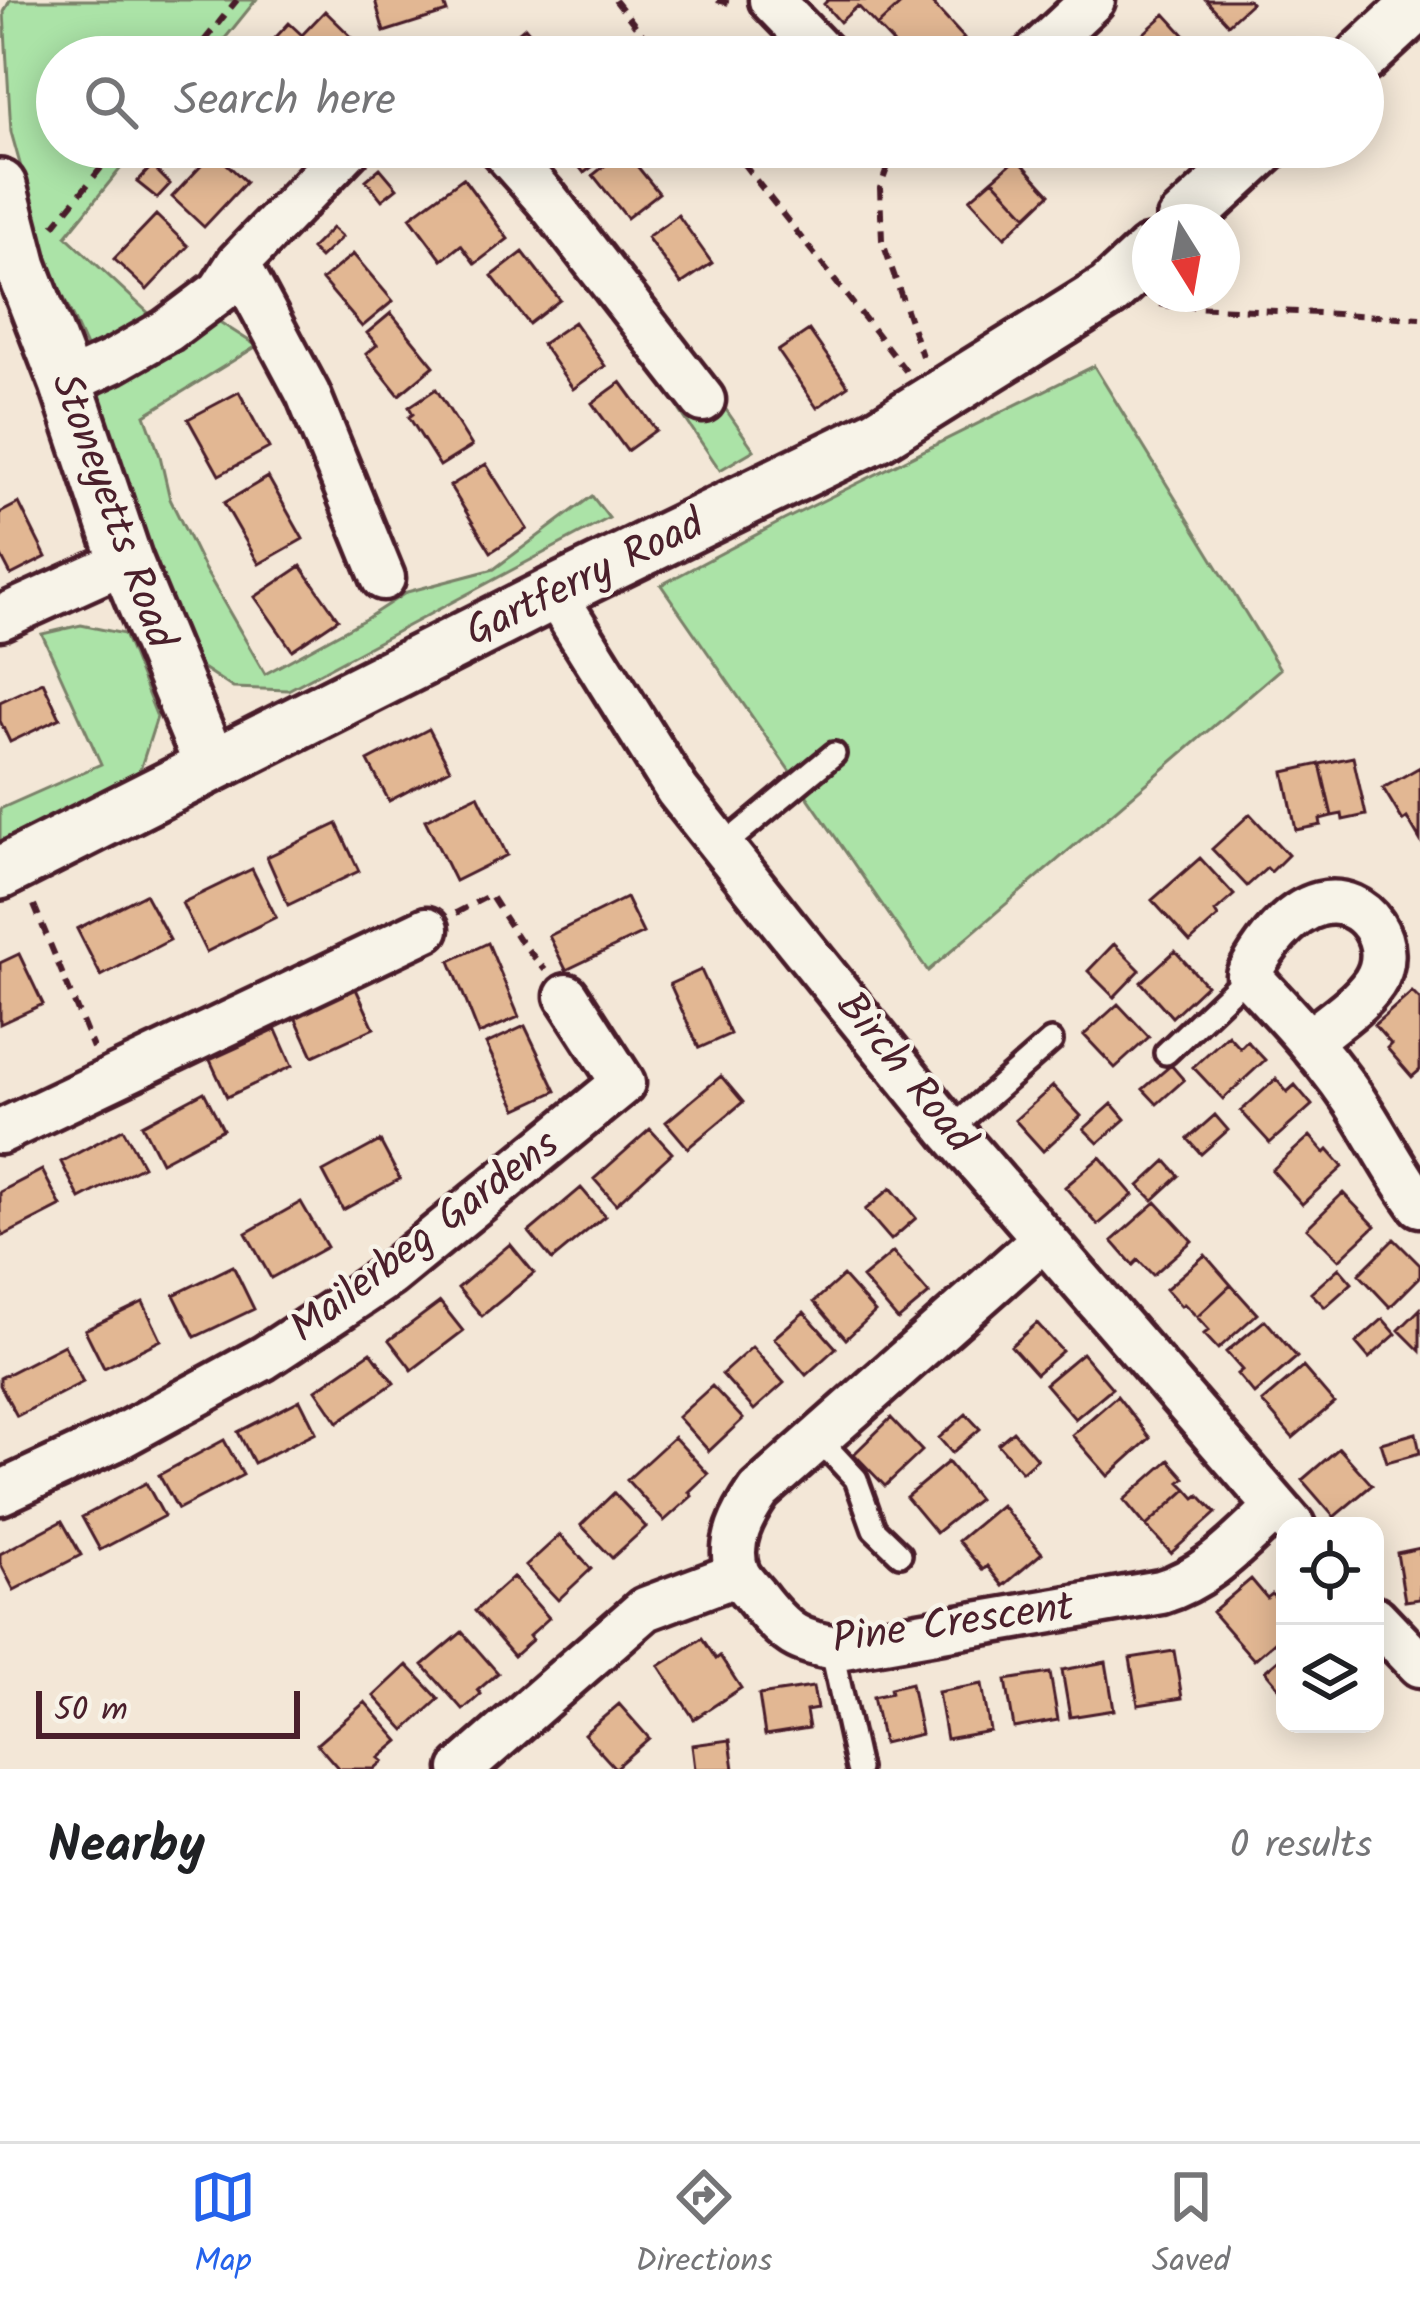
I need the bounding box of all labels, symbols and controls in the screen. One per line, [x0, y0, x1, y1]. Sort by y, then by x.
search box [36, 36, 1384, 168]
text: Search here [174, 66, 396, 138]
icon: search [78, 69, 144, 135]
north arrow [1132, 204, 1240, 312]
street label: Stoneyetts Road [31, 364, 193, 659]
street label: Gartferry Road [454, 492, 717, 666]
street label: Birch Road [818, 977, 992, 1170]
street label: Mailerbeg Gardens [276, 1113, 574, 1361]
map controls [1276, 1517, 1384, 1733]
button: locate [1276, 1517, 1384, 1625]
street label: Pine Crescent [828, 1574, 1079, 1674]
button: layers [1276, 1625, 1384, 1733]
scale bar [36, 1685, 300, 1738]
text: 50 m [54, 1685, 128, 1738]
text: Nearby [48, 1807, 205, 1888]
text: 0 results [1230, 1816, 1372, 1878]
tab: Map [190, 2164, 256, 2289]
tab: Directions [635, 2164, 772, 2289]
tab: Saved [1152, 2164, 1230, 2289]

